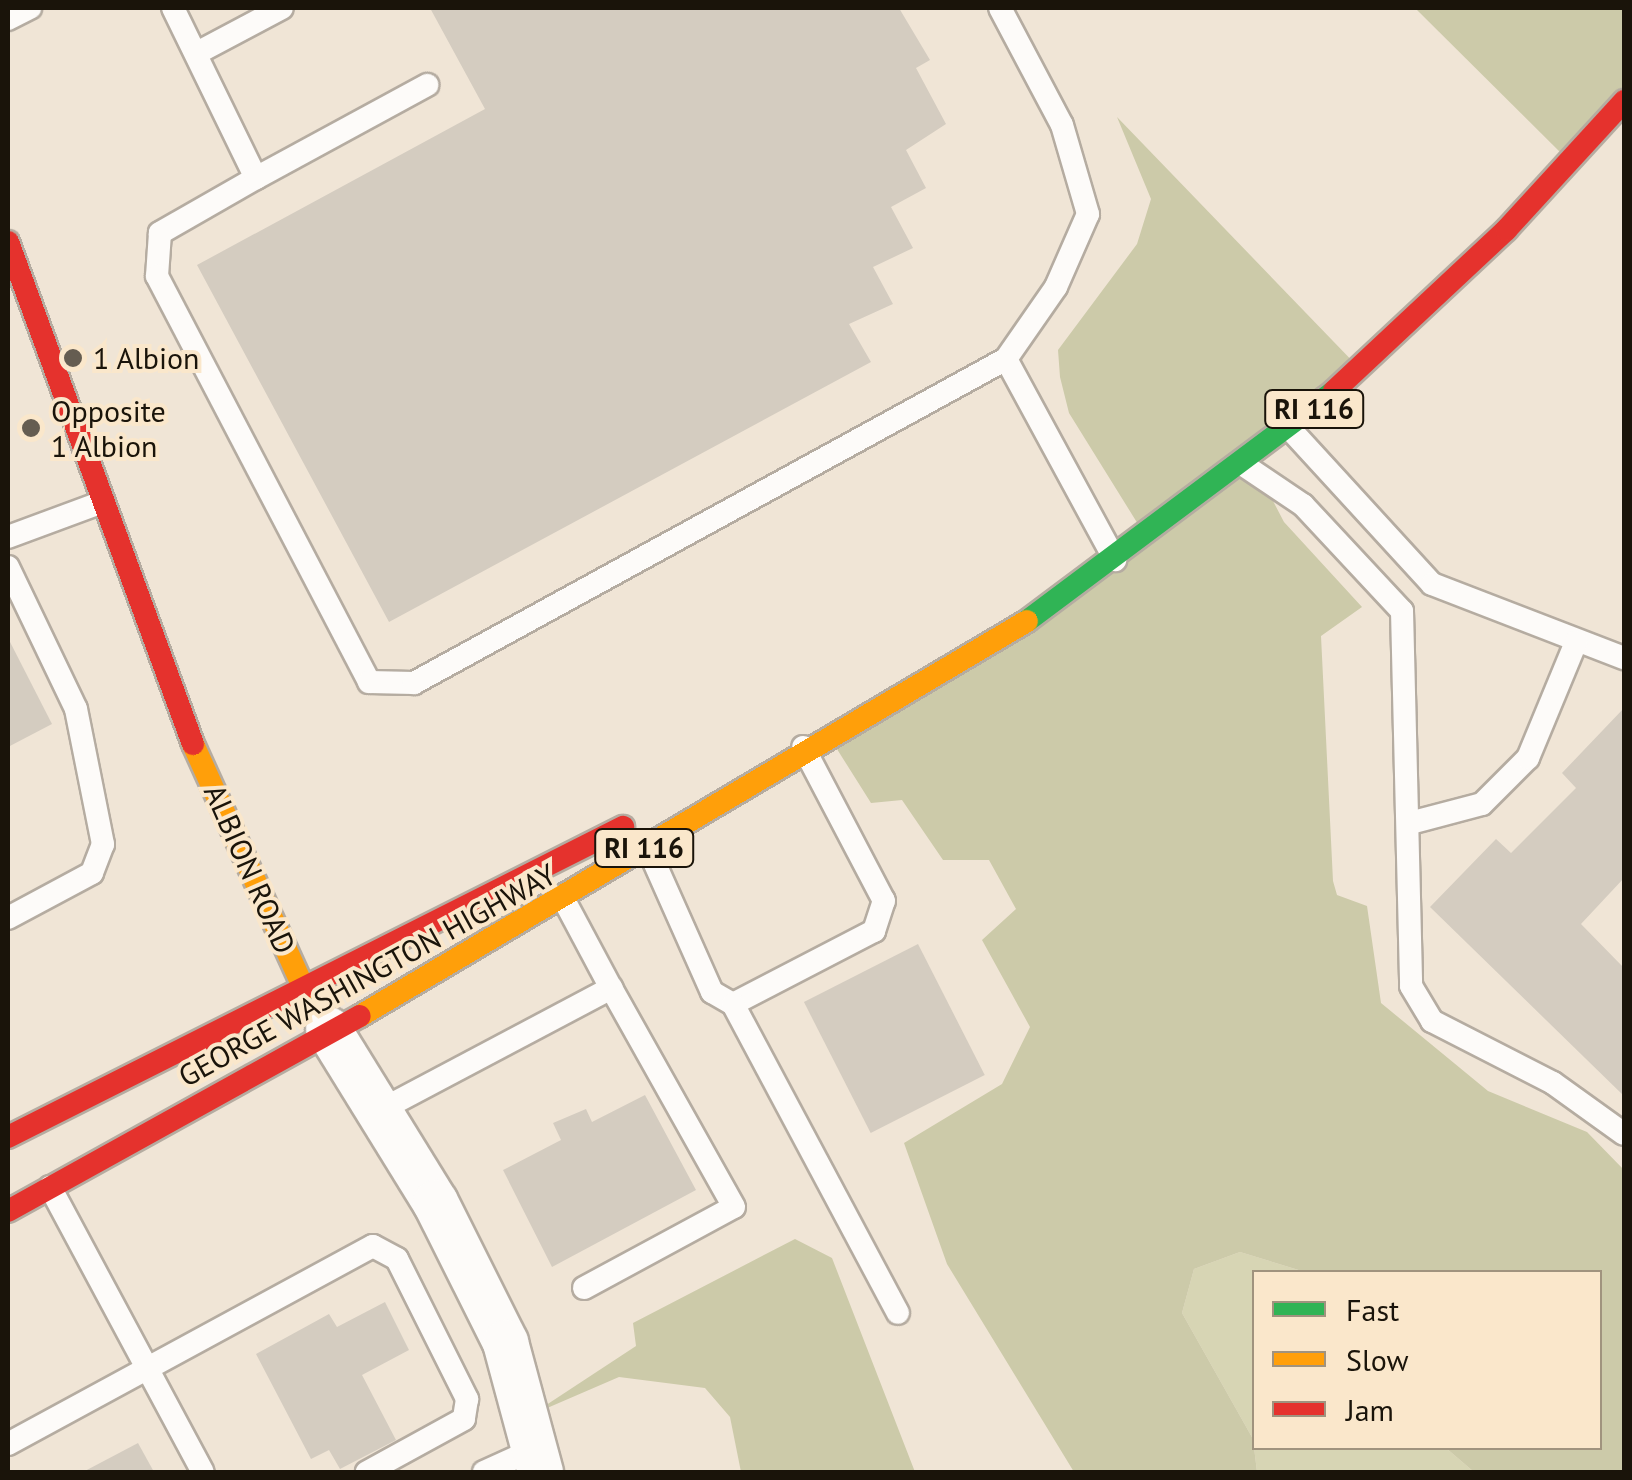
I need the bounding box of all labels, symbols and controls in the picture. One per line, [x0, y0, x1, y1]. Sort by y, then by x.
place label: 1 Albion [93, 340, 200, 376]
marker: 1 Albion [62, 347, 84, 369]
road number: RI 116 [1264, 386, 1364, 432]
place label: Opposite 1 Albion [51, 393, 166, 464]
marker: Opposite 1 Albion [20, 417, 42, 439]
street label: ALBION ROAD [197, 779, 303, 959]
road number: RI 116 [594, 825, 694, 871]
street label: GEORGE WASHINGTON HIGHWAY [172, 856, 562, 1094]
legend [1252, 1270, 1602, 1450]
text: Fast [1346, 1290, 1399, 1329]
text: Slow [1346, 1340, 1409, 1379]
text: Jam [1346, 1390, 1394, 1429]

